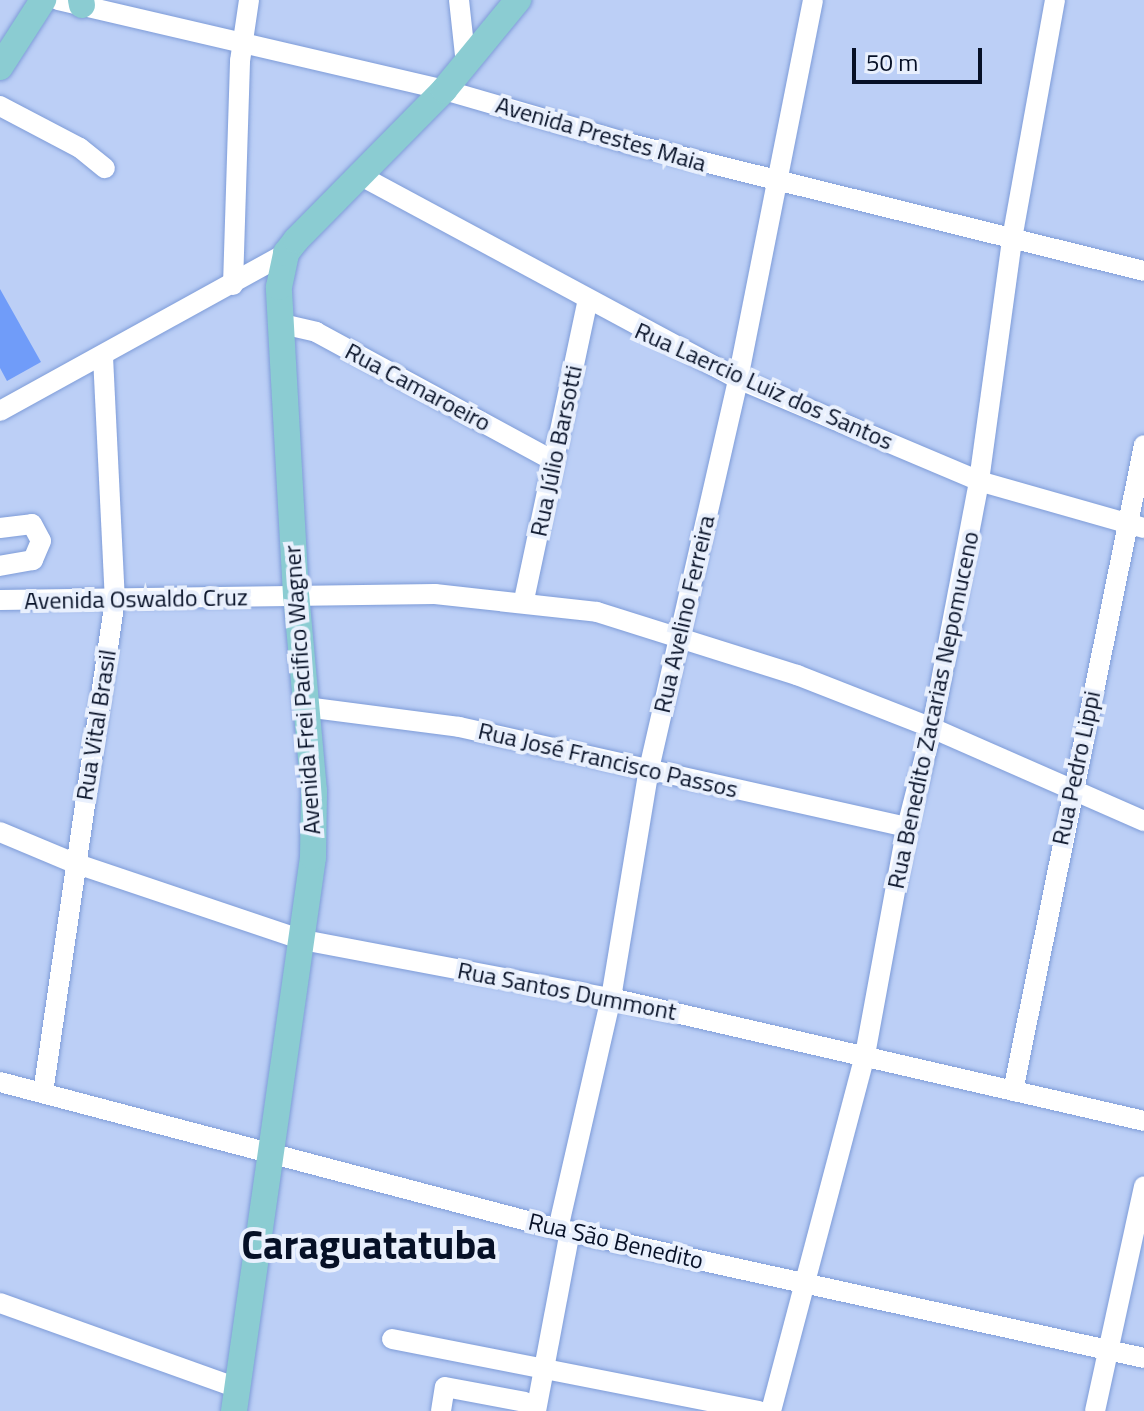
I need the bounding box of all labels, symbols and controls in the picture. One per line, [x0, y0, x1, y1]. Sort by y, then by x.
scale bar [856, 32, 986, 82]
text: 50 m [866, 44, 918, 80]
street label: Avenida Prestes Maia [492, 90, 710, 178]
street label: Rua Laercio Luiz dos Santos [630, 316, 898, 456]
street label: Rua Camaroeiro [340, 337, 496, 437]
street label: Rua Júlio Barsotti [524, 363, 588, 539]
street label: Rua Avelino Ferreira [647, 512, 721, 716]
street label: Rua Benedito Zacarias Nepomuceno [881, 529, 985, 891]
street label: Avenida Frei Pacifico Wagner [278, 544, 326, 836]
street label: Avenida Oswaldo Cruz [24, 583, 248, 615]
street label: Rua Vital Brasil [70, 648, 122, 802]
street label: Rua Pedro Lippi [1046, 688, 1106, 848]
street label: Rua José Francisco Passos [475, 716, 741, 804]
street label: Rua Santos Dummont [455, 956, 679, 1026]
street label: Rua São Benedito [526, 1207, 706, 1275]
district label: Caraguatatuba [241, 1221, 497, 1269]

